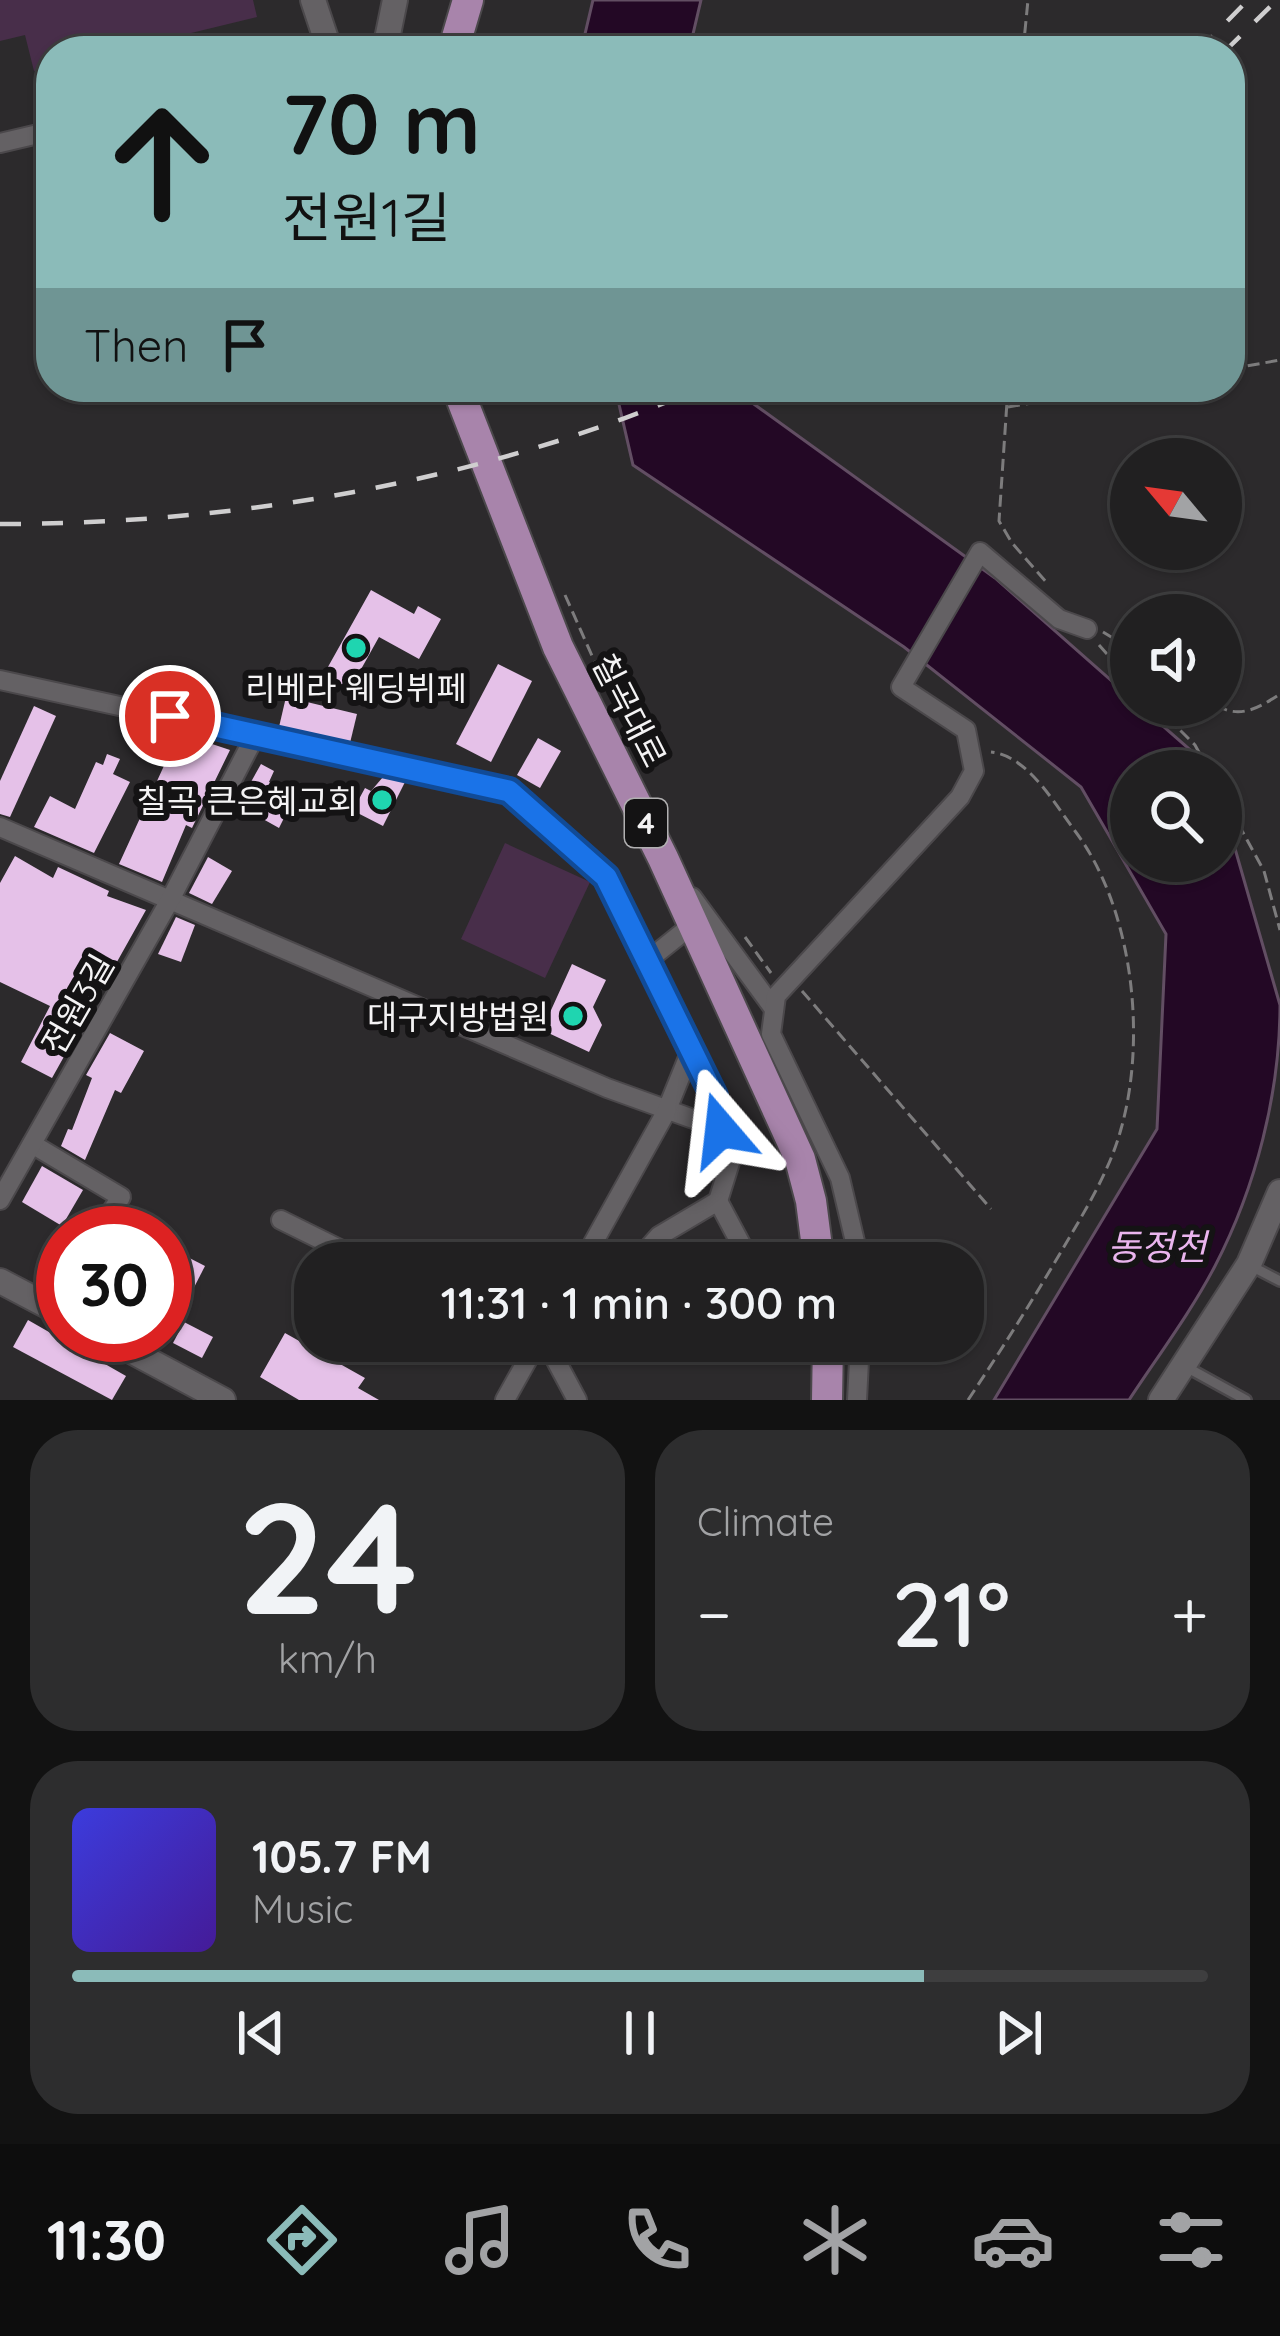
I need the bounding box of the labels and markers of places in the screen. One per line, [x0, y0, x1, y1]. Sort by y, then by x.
marker: 리베라 웨딩뷔페 [343, 635, 369, 661]
pin [119, 665, 221, 767]
place label: 리베라 웨딩뷔페 [245, 667, 467, 708]
place label: 칠곡 큰은혜교회 [136, 780, 358, 821]
marker: 칠곡 큰은혜교회 [369, 787, 395, 813]
place label: 대구지방법원 [367, 996, 549, 1037]
marker: 대구지방법원 [560, 1003, 586, 1029]

